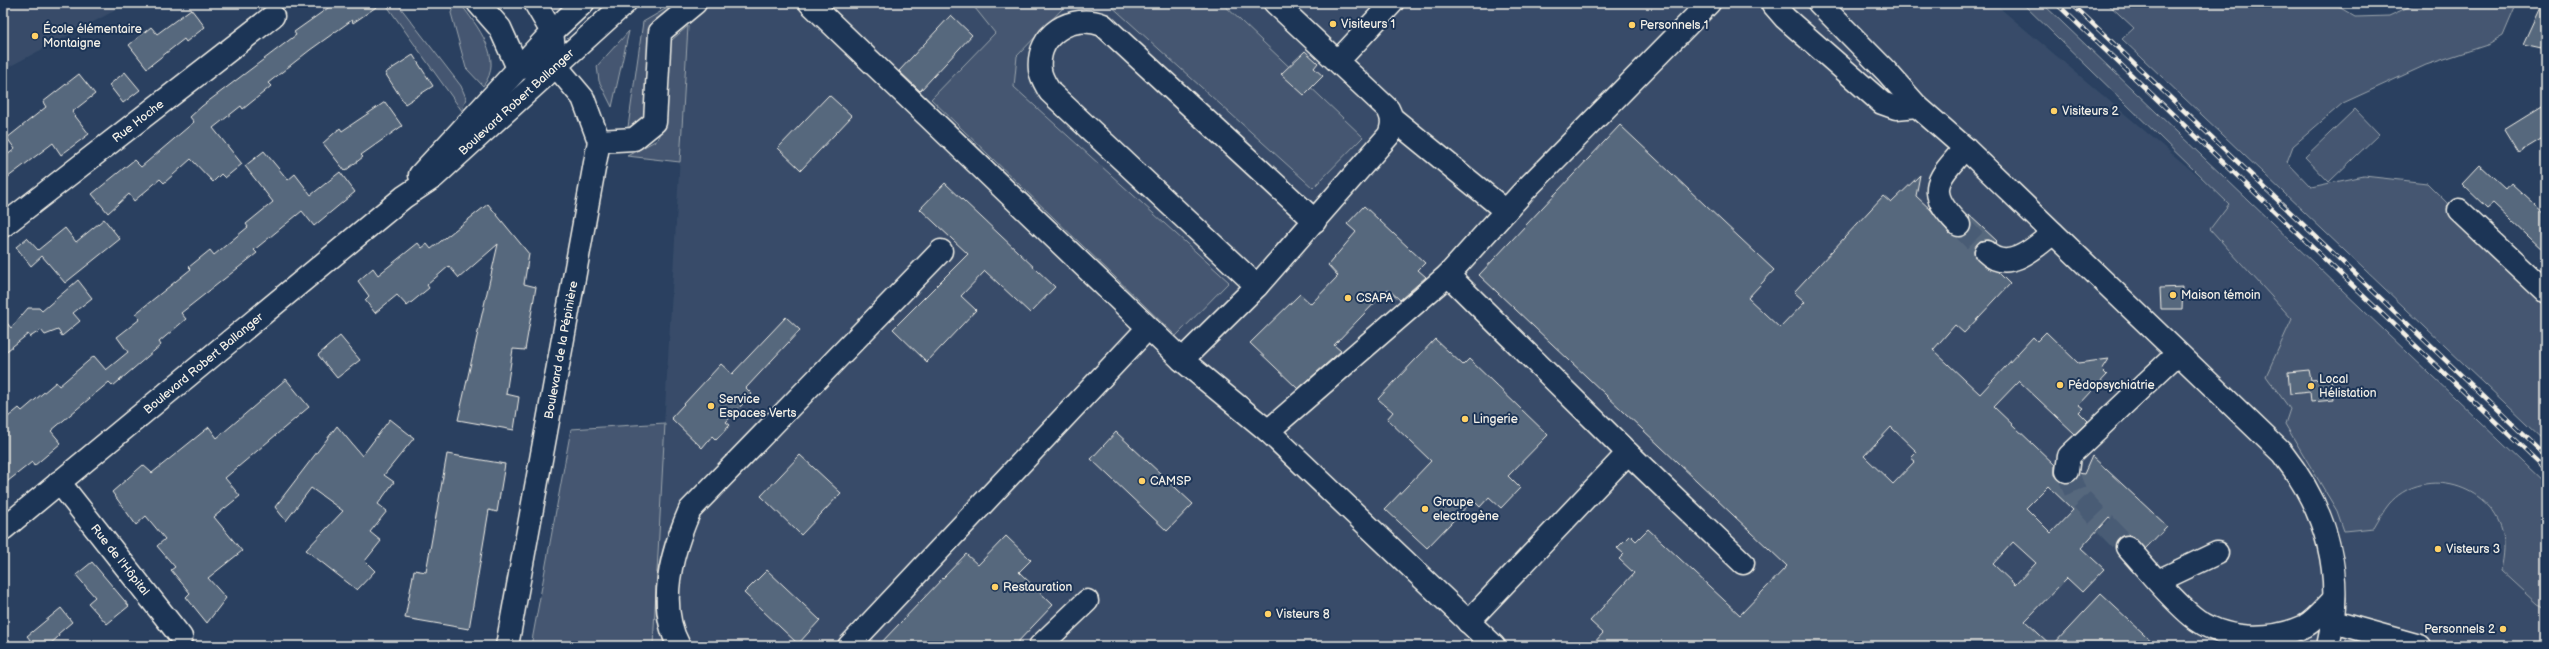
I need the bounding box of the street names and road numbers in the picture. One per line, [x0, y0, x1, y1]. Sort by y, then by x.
street label: Boulevard Robert Ballanger [455, 45, 578, 158]
street label: Rue Hoche [109, 96, 167, 146]
street label: Boulevard de la Pépinière [541, 280, 581, 420]
street label: Boulevard Robert Ballanger [140, 309, 267, 417]
street label: Rue de l'Hôpital [88, 521, 153, 598]

